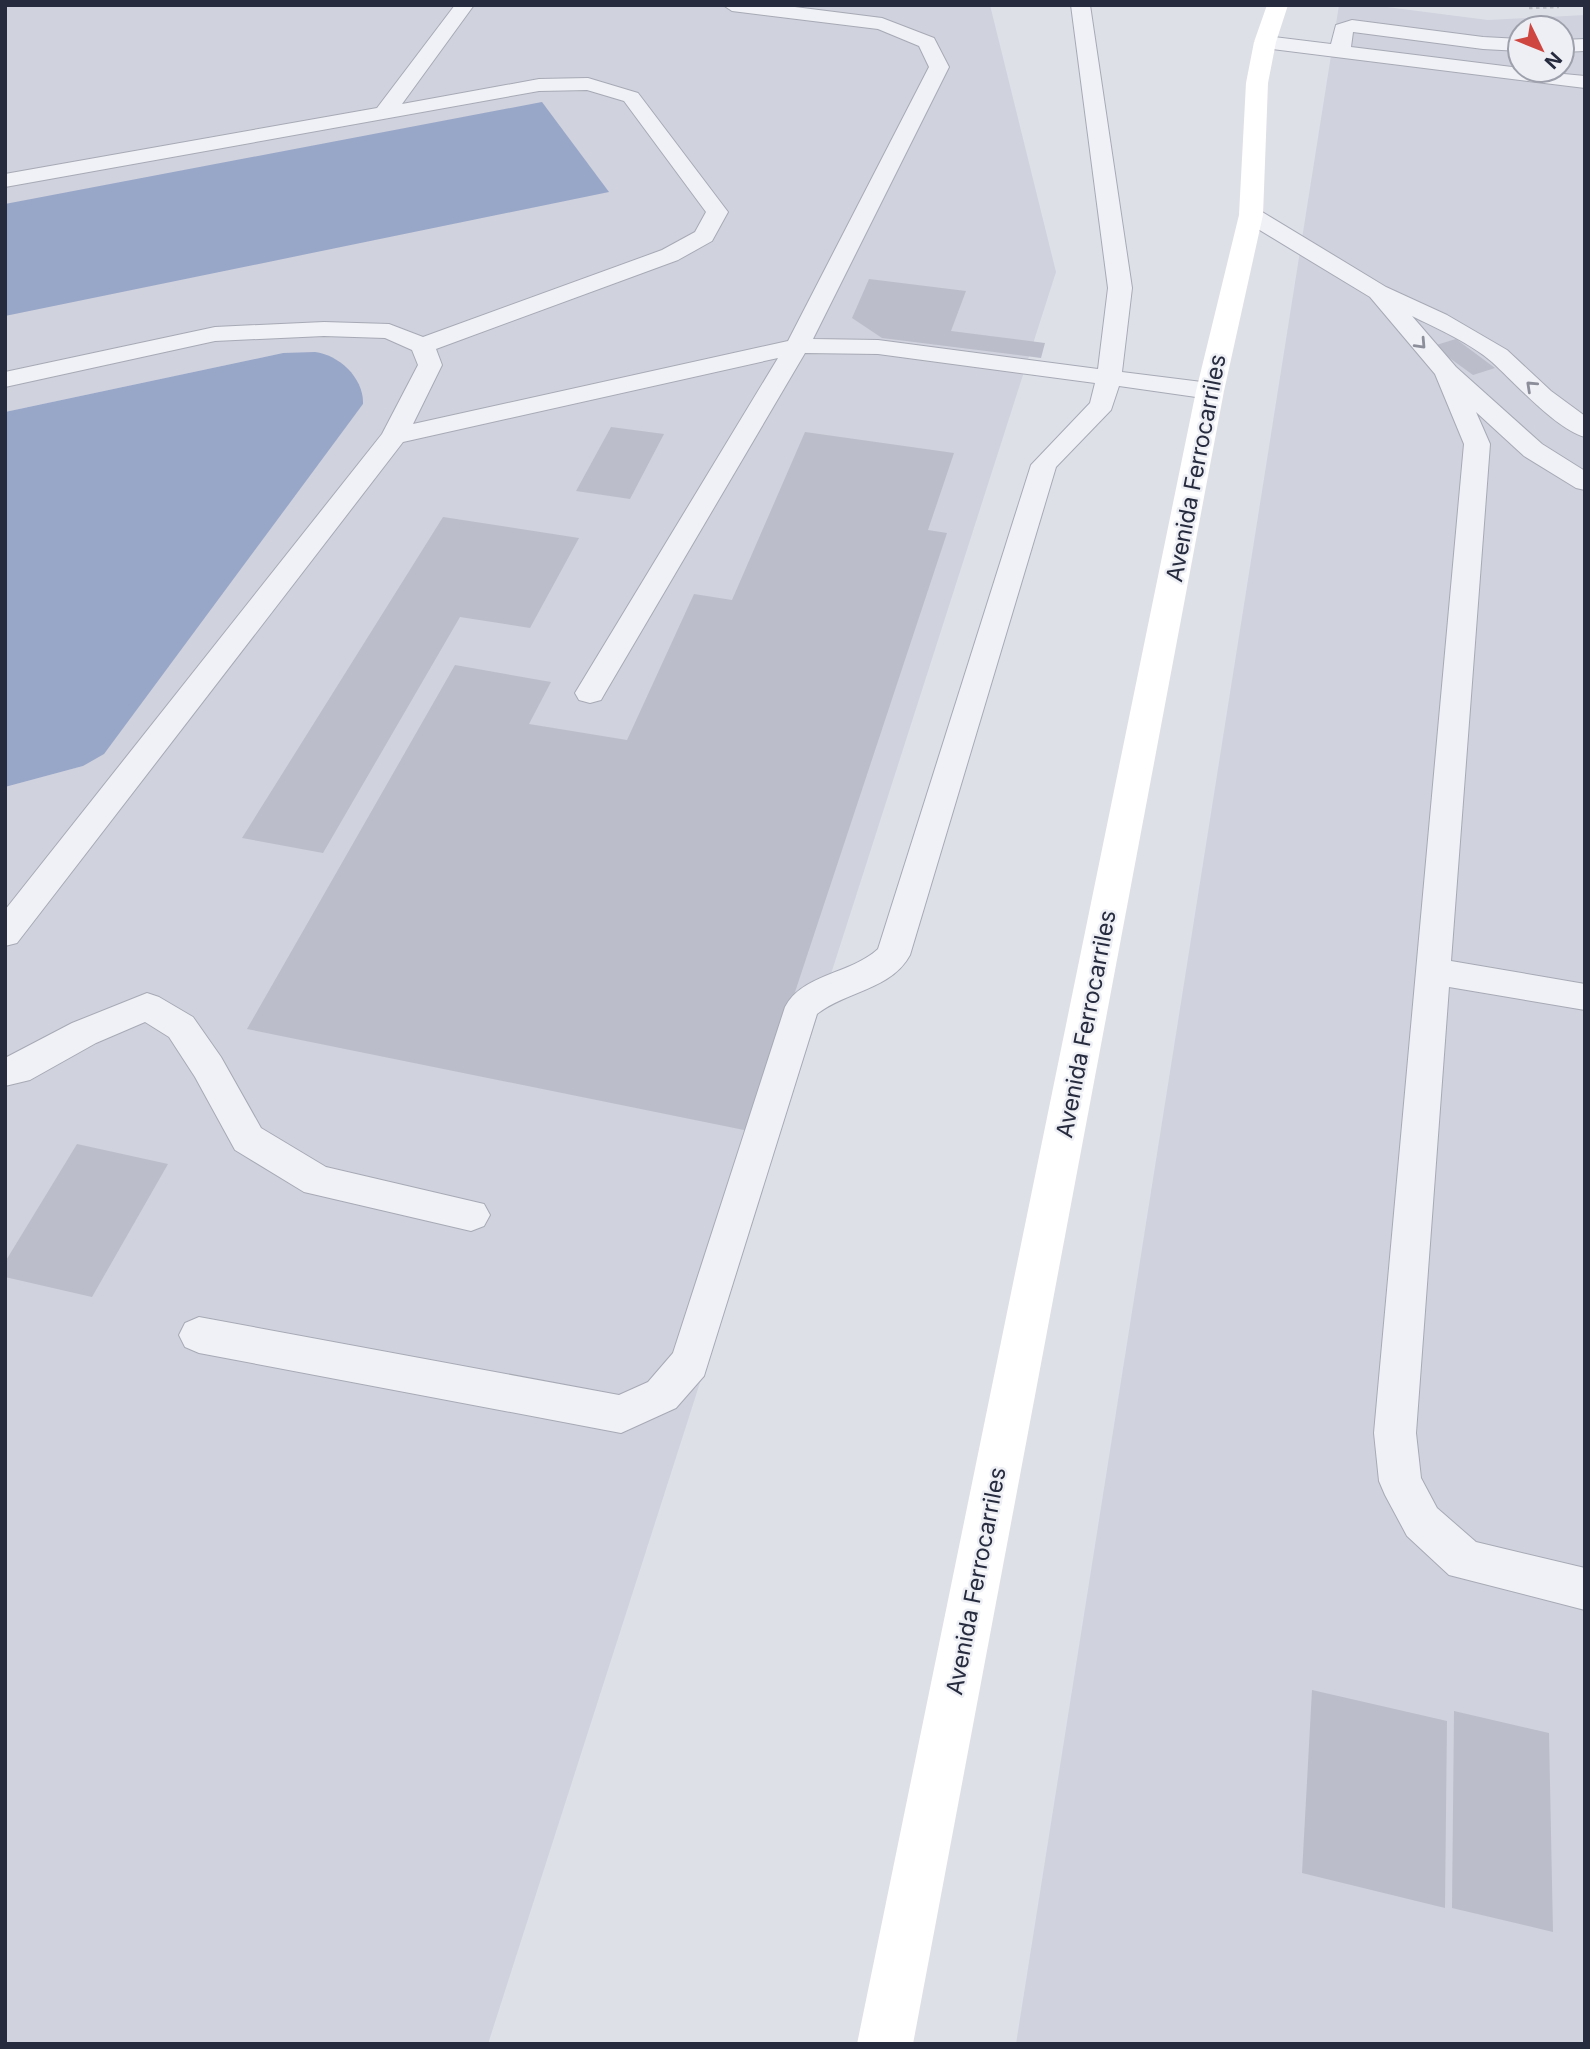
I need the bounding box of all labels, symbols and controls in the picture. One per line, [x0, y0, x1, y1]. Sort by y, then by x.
north arrow [1506, 14, 1576, 84]
text: N [1540, 47, 1566, 73]
one-way arrow [1413, 336, 1426, 349]
street label: Avenida Ferrocarriles [1160, 352, 1232, 584]
one-way arrow [1527, 382, 1540, 395]
street label: Avenida Ferrocarriles [1050, 908, 1122, 1140]
street label: Avenida Ferrocarriles [940, 1465, 1012, 1697]

